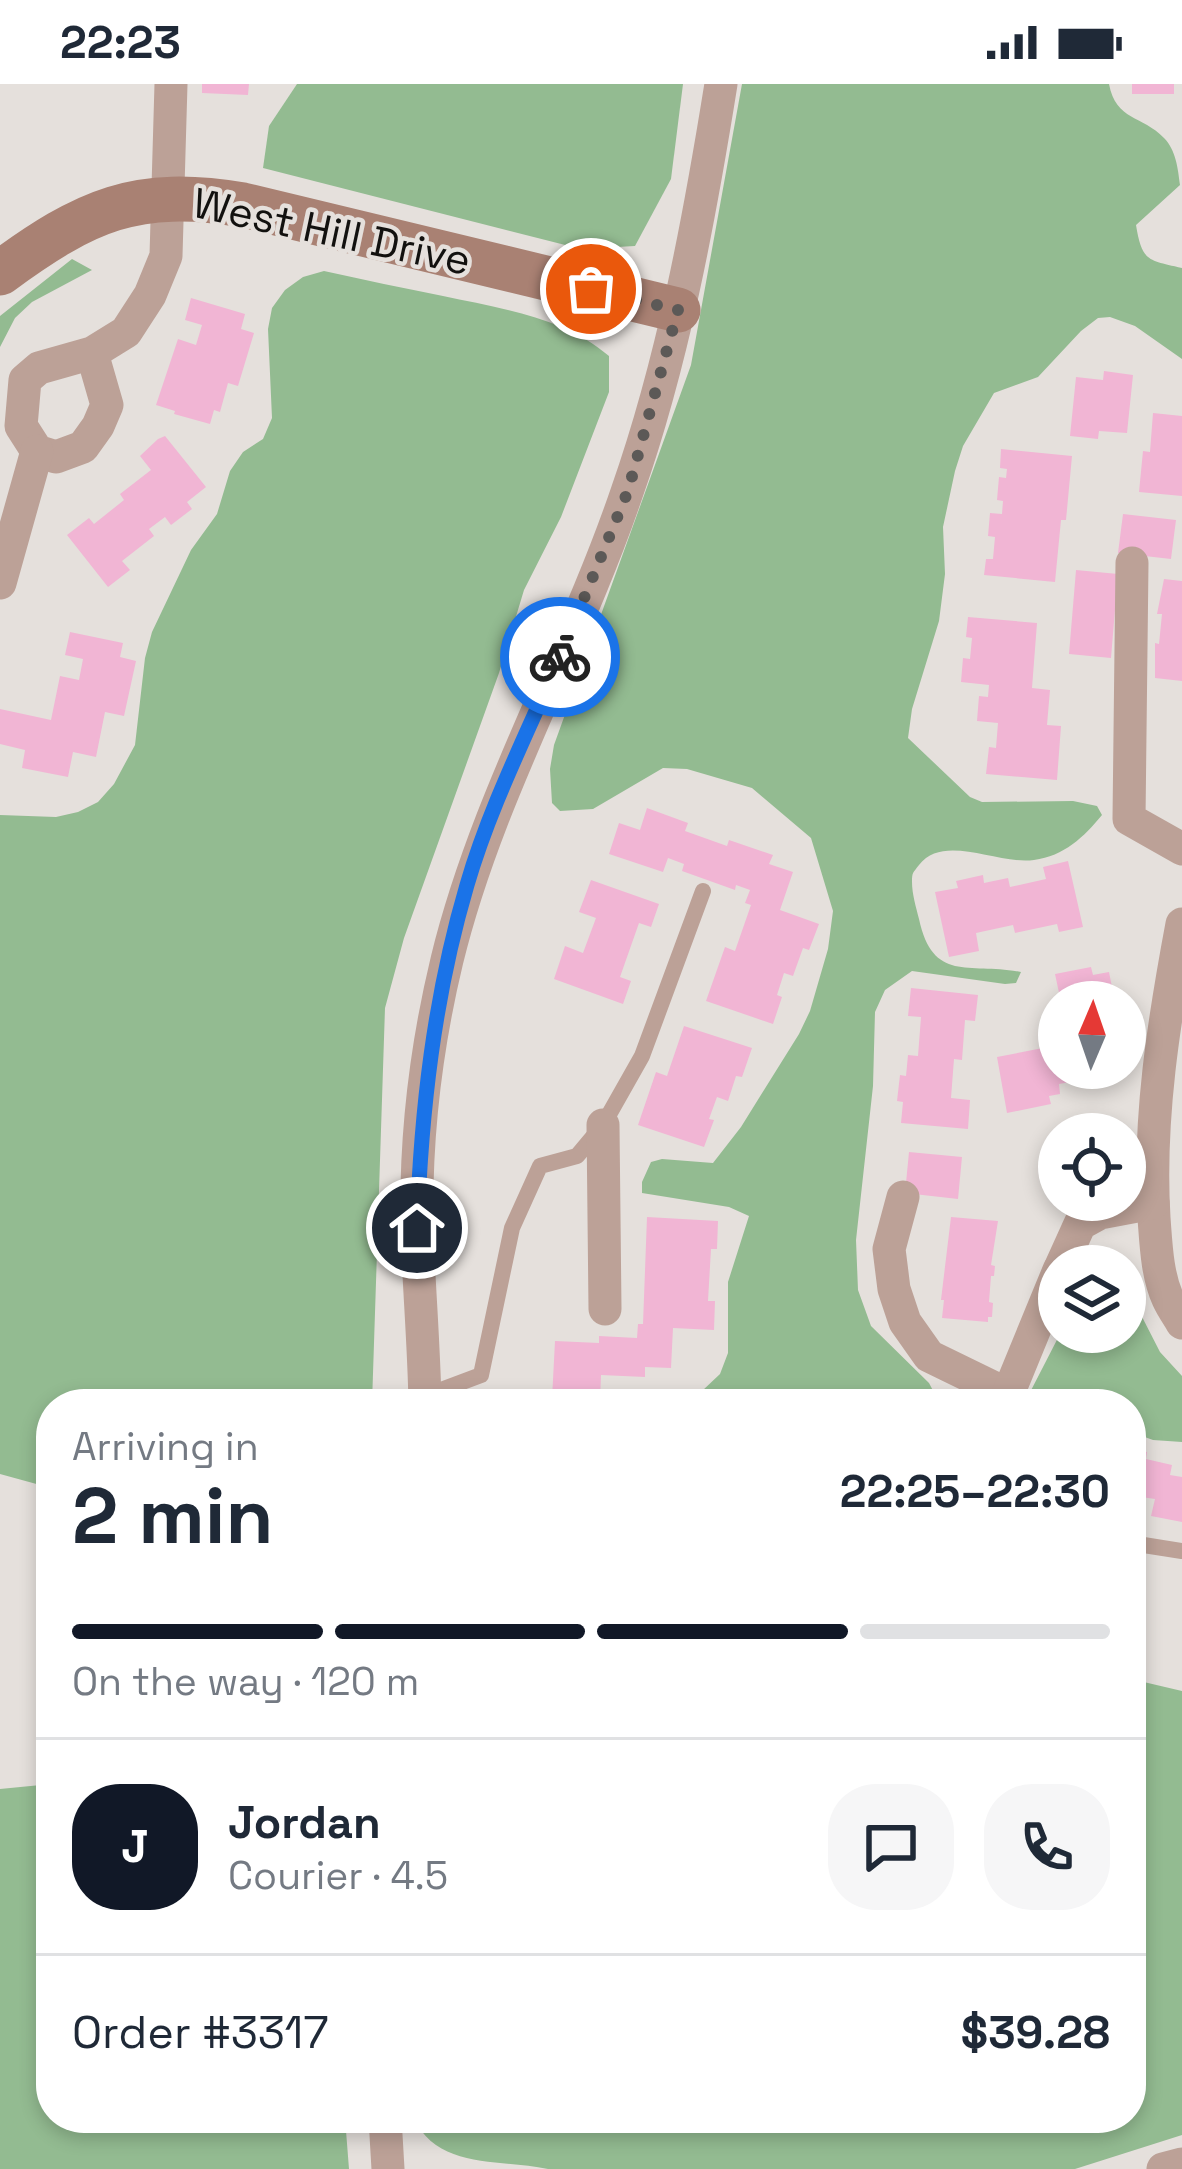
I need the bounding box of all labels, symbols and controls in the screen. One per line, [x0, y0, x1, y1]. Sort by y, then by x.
text: 22:23 [60, 14, 181, 71]
street label: West Hill Drive [188, 176, 476, 287]
pin [540, 238, 642, 340]
icon: bag [558, 256, 624, 322]
courier [500, 597, 620, 717]
icon: bike [527, 624, 593, 690]
north arrow [1038, 981, 1146, 1089]
map controls [1038, 981, 1146, 1353]
button: locate [1038, 1113, 1146, 1221]
pin [366, 1177, 468, 1279]
icon: home [384, 1195, 450, 1261]
button: layers [1038, 1245, 1146, 1353]
text: Arriving in [72, 1422, 259, 1471]
text: 22:25–22:30 [840, 1463, 1110, 1520]
text: 2 min [72, 1466, 274, 1566]
text: On the way · 120 m [72, 1657, 419, 1706]
button: chat [828, 1784, 954, 1910]
button: phone [984, 1784, 1110, 1910]
text: Jordan [228, 1794, 381, 1851]
text: J [121, 1818, 149, 1875]
text: Courier · 4.5 [228, 1851, 448, 1900]
text: Order #3317 [72, 2004, 329, 2061]
text: $39.28 [961, 2004, 1110, 2061]

